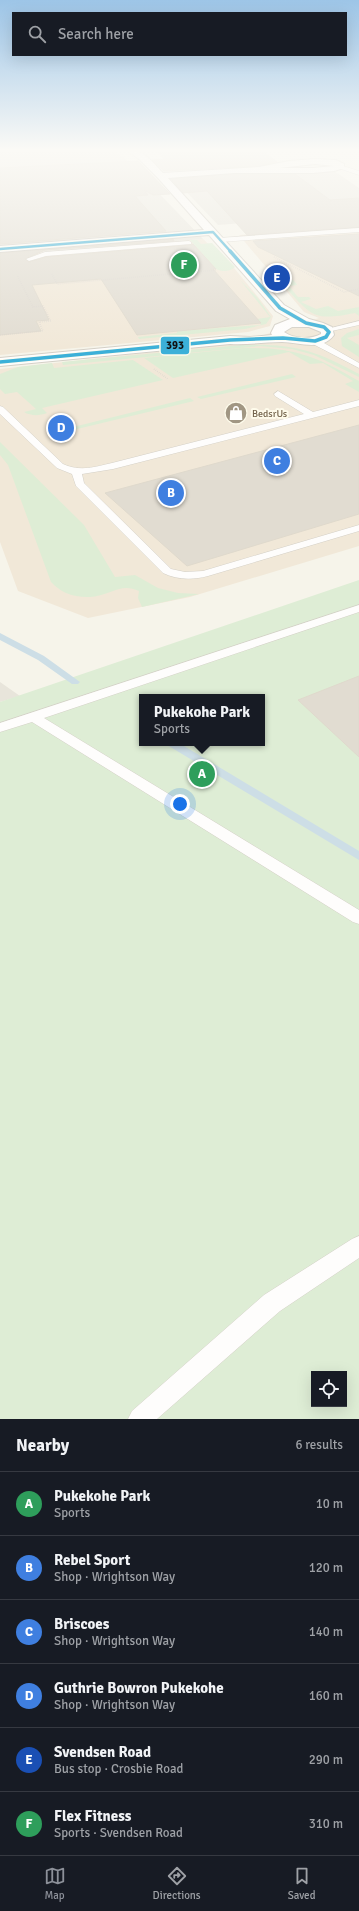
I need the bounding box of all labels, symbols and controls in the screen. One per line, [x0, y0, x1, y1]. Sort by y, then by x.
search box [12, 12, 347, 56]
icon: search [26, 23, 48, 45]
text: Search here [58, 25, 134, 43]
pin: F [171, 250, 197, 280]
pin: E [264, 263, 290, 293]
line badge: 393 [160, 336, 190, 355]
text: 393 [166, 339, 184, 352]
shop icon: BedsrUs [223, 400, 249, 426]
place label: BedsrUs [252, 408, 288, 420]
pin: D [48, 413, 74, 443]
pin: C [264, 446, 290, 476]
pin: B [158, 478, 184, 508]
popup [139, 694, 265, 746]
text: Pukekohe Park [154, 703, 250, 721]
text: Sports [154, 721, 190, 737]
pin: A [189, 759, 215, 789]
your location [170, 794, 190, 814]
map controls [311, 1371, 347, 1407]
button: locate [311, 1371, 347, 1407]
text: Nearby [16, 1435, 69, 1456]
text: 6 results [295, 1437, 343, 1453]
text: Pukekohe Park [54, 1487, 150, 1505]
text: A [25, 1496, 33, 1512]
text: 10 m [316, 1496, 343, 1512]
text: Sports [54, 1505, 90, 1521]
text: Rebel Sport [54, 1551, 130, 1569]
text: B [25, 1560, 33, 1576]
text: 120 m [309, 1560, 343, 1576]
text: Shop · Wrightson Way [54, 1569, 175, 1585]
text: Briscoes [54, 1615, 109, 1633]
text: C [25, 1624, 33, 1640]
text: 140 m [309, 1624, 343, 1640]
text: Shop · Wrightson Way [54, 1633, 175, 1649]
text: Guthrie Bowron Pukekohe [54, 1679, 224, 1697]
text: D [25, 1688, 33, 1704]
text: 160 m [309, 1688, 343, 1704]
text: Shop · Wrightson Way [54, 1697, 175, 1713]
text: Svendsen Road [54, 1743, 151, 1761]
text: E [25, 1752, 33, 1768]
text: 290 m [309, 1752, 343, 1768]
text: Bus stop · Crosbie Road [54, 1761, 183, 1777]
text: Flex Fitness [54, 1807, 132, 1825]
text: F [26, 1816, 32, 1832]
text: 310 m [309, 1816, 343, 1832]
text: Sports · Svendsen Road [54, 1825, 183, 1841]
tab: Map [44, 1865, 66, 1902]
tab: Directions [153, 1865, 201, 1902]
tab: Saved [288, 1865, 315, 1902]

